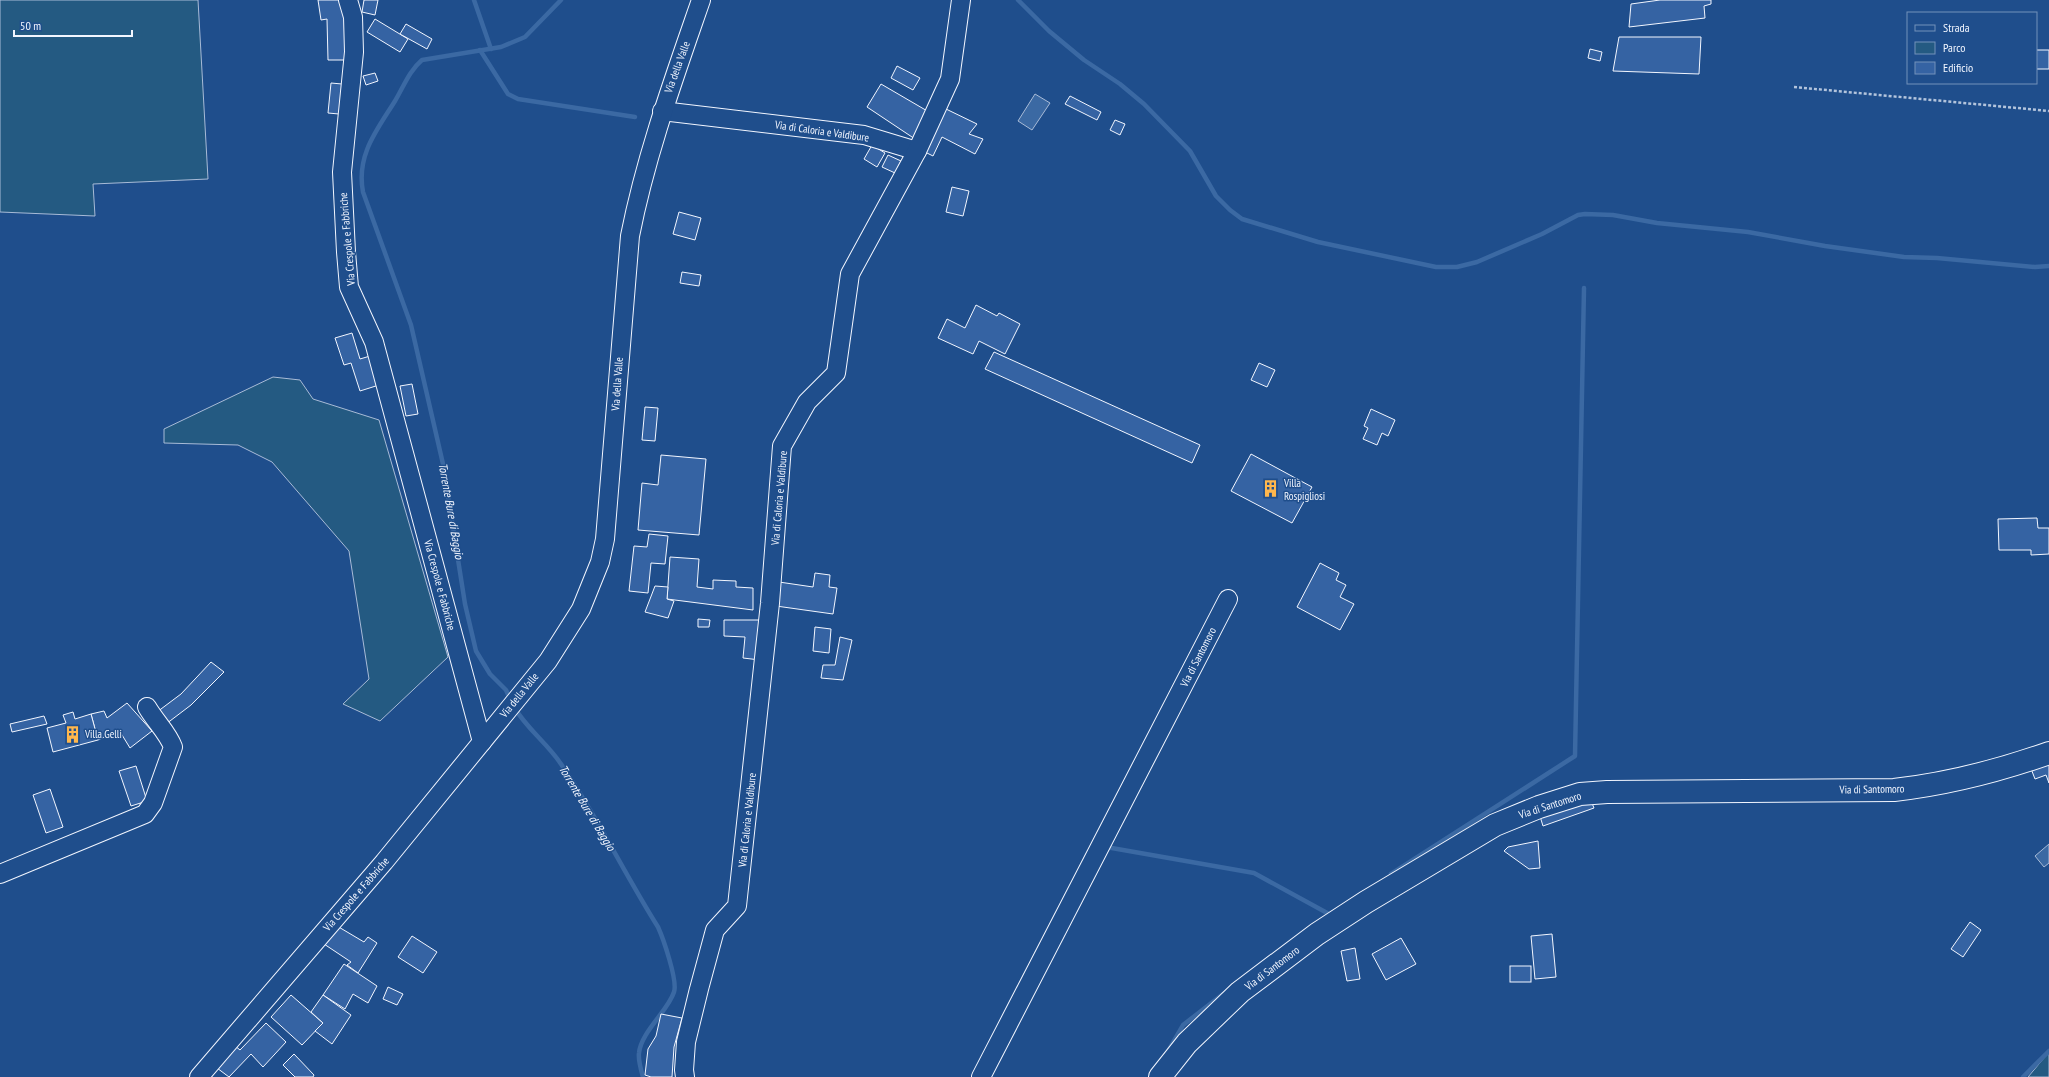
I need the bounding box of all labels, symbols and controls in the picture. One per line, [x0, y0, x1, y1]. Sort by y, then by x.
scale bar [14, 12, 132, 38]
legend [1907, 12, 2037, 84]
text: 50 m [20, 18, 41, 33]
text: Strada [1943, 20, 1970, 35]
street label: Via della Valle [661, 39, 693, 96]
text: Parco [1943, 40, 1965, 55]
text: Edificio [1943, 60, 1973, 75]
street label: Via di Caloria e Valdibure [773, 117, 870, 145]
street label: Via Crespole e Fabbriche [336, 191, 358, 287]
street label: Via della Valle [608, 356, 626, 412]
street label: Via di Caloria e Valdibure [768, 450, 790, 547]
water label: Torrente Bure di Baggio [436, 462, 467, 561]
place label: Villa Rospigliosi [1283, 476, 1325, 503]
building icon: Villa Rospigliosi [1261, 479, 1281, 499]
street label: Via Crespole e Fabbriche [421, 537, 459, 632]
street label: Via di Santomoro [1177, 625, 1219, 690]
street label: Via della Valle [496, 669, 542, 721]
building icon: Villa Gelli [62, 724, 82, 744]
place label: Villa Gelli [84, 727, 122, 741]
water label: Torrente Bure di Baggio [556, 762, 619, 854]
street label: Via di Caloria e Valdibure [735, 772, 759, 869]
street label: Via di Santomoro [1838, 781, 1905, 797]
street label: Via di Santomoro [1516, 788, 1583, 822]
street label: Via Crespole e Fabbriche [319, 854, 392, 935]
street label: Via di Santomoro [1241, 943, 1302, 994]

